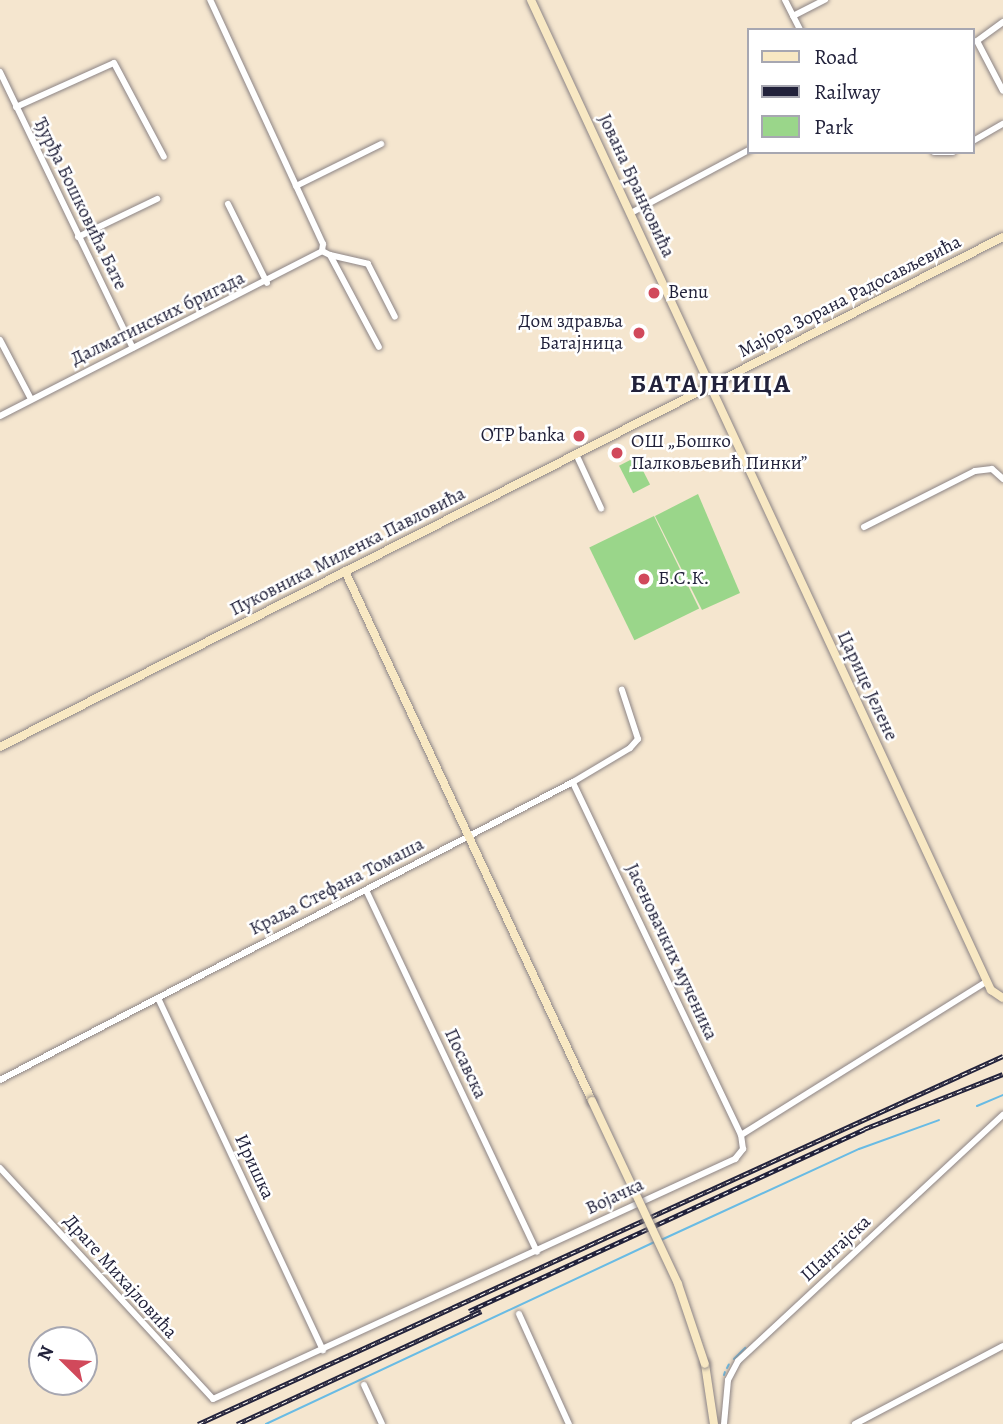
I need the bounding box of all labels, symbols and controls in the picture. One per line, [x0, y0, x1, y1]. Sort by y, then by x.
legend [748, 28, 975, 154]
text: Road [814, 43, 858, 71]
text: Railway [814, 78, 880, 106]
street label: Јована Бранковића [593, 111, 679, 261]
text: Park [814, 113, 853, 141]
street label: Ђурђа Бошковића Бате [28, 114, 132, 294]
street label: Мајора Зорана Радосављевића [735, 231, 965, 363]
street label: Далматинских бригада [67, 267, 249, 371]
place label: Benu [668, 282, 708, 304]
marker: Benu [646, 285, 662, 301]
place label: Дом здравља Батајница [518, 311, 623, 355]
marker: Дом здравља Батајница [629, 323, 649, 343]
district label: БАТАЈНИЦА [631, 368, 791, 400]
place label: OTP banka [481, 425, 565, 447]
marker: OTP banka [571, 428, 587, 444]
place label: ОШ „Бошко Палковљевић Пинки” [631, 431, 807, 475]
marker: ОШ „Бошко Палковљевић Пинки” [609, 445, 625, 461]
street label: Пуковника Миленка Павловића [227, 483, 469, 621]
place label: Б.С.К. [658, 568, 709, 590]
marker: Б.С.К. [636, 571, 652, 587]
street label: Царице Јелене [832, 628, 902, 744]
street label: Краља Стефана Томаша [246, 833, 428, 941]
street label: Јасеновачких мученика [620, 860, 722, 1044]
street label: Посавска [439, 1025, 491, 1103]
street label: Иришка [229, 1131, 279, 1203]
street label: Војачка [582, 1174, 648, 1220]
street label: Драге Михајловића [58, 1210, 182, 1344]
street label: Шангајска [796, 1211, 876, 1287]
north arrow [28, 1326, 98, 1396]
text: N [31, 1342, 60, 1365]

